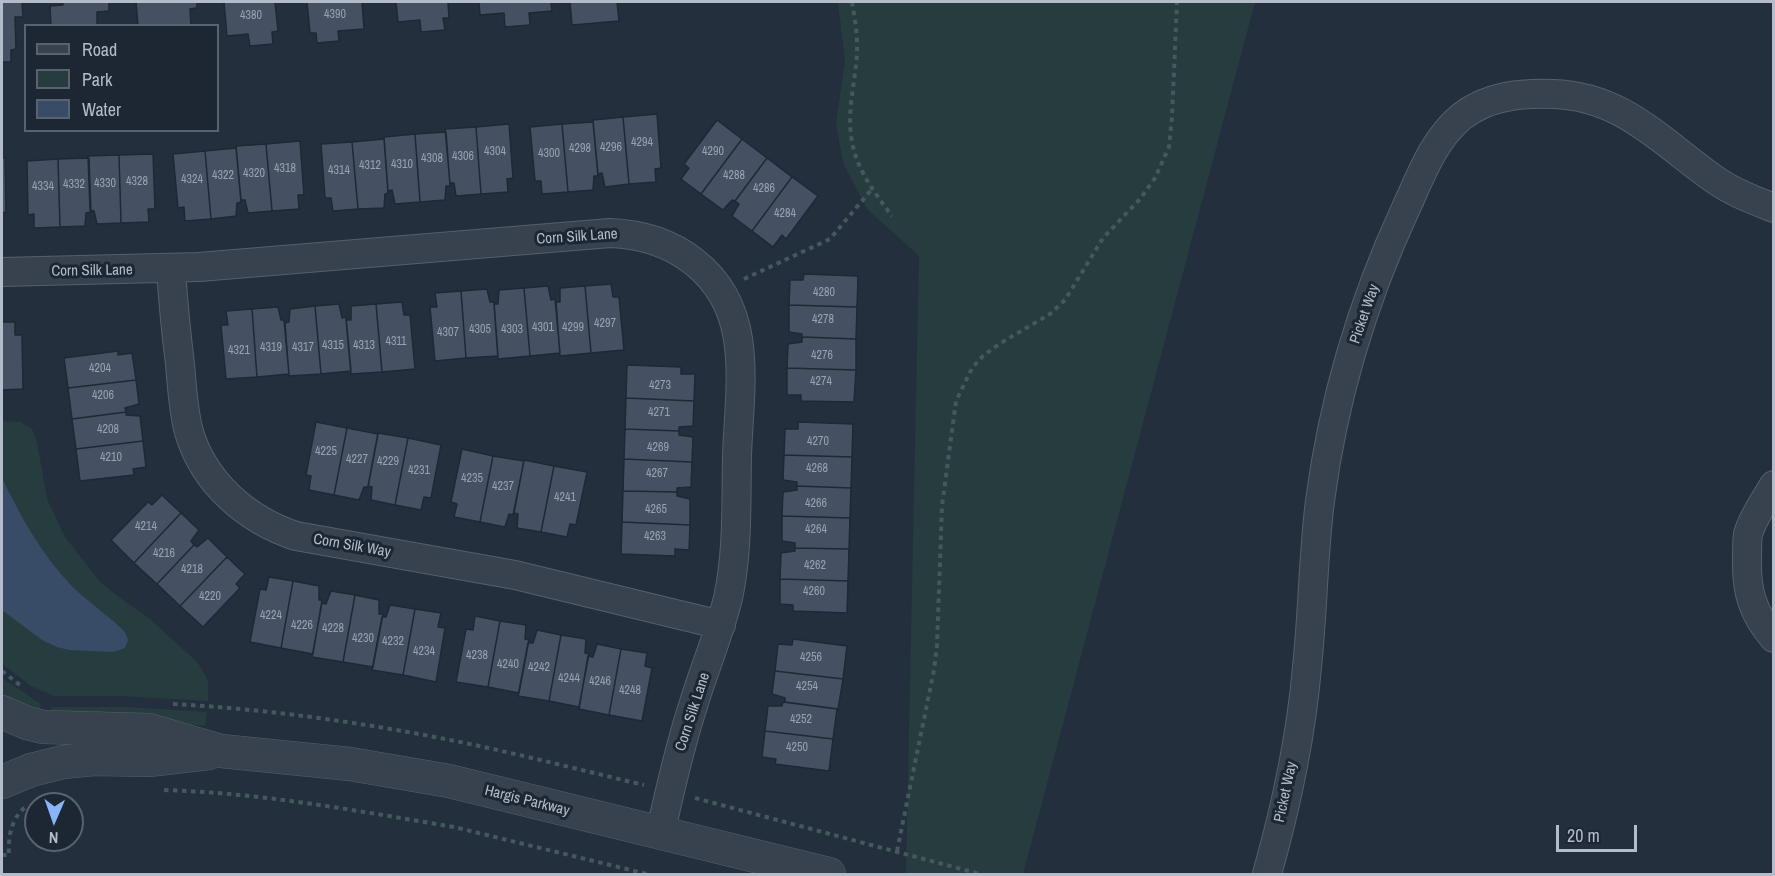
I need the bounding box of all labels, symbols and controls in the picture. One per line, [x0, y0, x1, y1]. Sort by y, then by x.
house number: 4390 [324, 8, 346, 22]
house number: 4380 [240, 9, 262, 23]
legend [24, 24, 219, 132]
text: Road [82, 37, 117, 62]
text: Park [82, 67, 112, 92]
text: Water [82, 97, 121, 122]
house number: 4294 [631, 136, 653, 150]
house number: 4296 [600, 141, 622, 155]
house number: 4298 [569, 142, 591, 156]
house number: 4304 [484, 145, 506, 159]
house number: 4290 [702, 145, 724, 159]
house number: 4300 [538, 147, 560, 161]
house number: 4306 [452, 150, 474, 164]
house number: 4308 [421, 152, 443, 166]
house number: 4310 [391, 158, 413, 172]
house number: 4312 [359, 159, 381, 173]
house number: 4318 [274, 162, 296, 176]
house number: 4314 [328, 164, 350, 178]
house number: 4320 [243, 167, 265, 181]
house number: 4322 [212, 169, 234, 183]
house number: 4288 [723, 169, 745, 183]
house number: 4324 [181, 173, 203, 187]
house number: 4328 [126, 175, 148, 189]
house number: 4330 [94, 177, 116, 191]
house number: 4332 [63, 178, 85, 192]
house number: 4334 [32, 180, 54, 194]
house number: 4286 [753, 182, 775, 196]
house number: 4284 [774, 207, 796, 221]
street label: Corn Silk Lane [536, 225, 618, 249]
street label: Corn Silk Lane [51, 261, 133, 281]
street label: Picket Way [1346, 282, 1384, 346]
house number: 4280 [813, 286, 835, 300]
house number: 4278 [812, 313, 834, 327]
house number: 4297 [594, 317, 616, 331]
house number: 4301 [532, 321, 554, 335]
house number: 4299 [562, 321, 584, 335]
house number: 4305 [469, 323, 491, 337]
house number: 4303 [501, 323, 523, 337]
house number: 4307 [437, 326, 459, 340]
house number: 4311 [385, 335, 407, 349]
house number: 4315 [322, 339, 344, 353]
house number: 4313 [353, 339, 375, 353]
house number: 4319 [260, 341, 282, 355]
house number: 4317 [292, 341, 314, 355]
house number: 4321 [228, 344, 250, 358]
house number: 4276 [811, 349, 833, 363]
house number: 4204 [89, 362, 111, 376]
house number: 4274 [810, 375, 832, 389]
house number: 4273 [649, 379, 671, 393]
house number: 4206 [92, 389, 114, 403]
house number: 4271 [648, 406, 670, 420]
house number: 4208 [97, 423, 119, 437]
house number: 4270 [807, 435, 829, 449]
house number: 4269 [647, 441, 669, 455]
house number: 4225 [315, 445, 337, 459]
house number: 4210 [100, 451, 122, 465]
house number: 4227 [346, 453, 368, 467]
house number: 4229 [377, 455, 399, 469]
house number: 4268 [806, 462, 828, 476]
house number: 4231 [408, 464, 430, 478]
house number: 4267 [646, 467, 668, 481]
house number: 4235 [461, 472, 483, 486]
house number: 4237 [492, 480, 514, 494]
house number: 4241 [554, 491, 576, 505]
house number: 4266 [805, 497, 827, 511]
house number: 4265 [645, 503, 667, 517]
house number: 4214 [135, 520, 157, 534]
house number: 4264 [805, 523, 827, 537]
street label: Corn Silk Way [312, 530, 392, 562]
house number: 4263 [644, 530, 666, 544]
house number: 4216 [153, 547, 175, 561]
house number: 4262 [804, 559, 826, 573]
house number: 4218 [181, 563, 203, 577]
house number: 4260 [803, 585, 825, 599]
house number: 4220 [199, 590, 221, 604]
house number: 4224 [260, 609, 282, 623]
house number: 4226 [291, 619, 313, 633]
house number: 4228 [322, 622, 344, 636]
house number: 4230 [352, 632, 374, 646]
house number: 4232 [382, 635, 404, 649]
house number: 4234 [413, 645, 435, 659]
house number: 4238 [466, 649, 488, 663]
house number: 4256 [800, 651, 822, 665]
house number: 4240 [497, 658, 519, 672]
house number: 4242 [528, 661, 550, 675]
street label: Corn Silk Lane [672, 671, 714, 753]
house number: 4244 [558, 672, 580, 686]
house number: 4246 [589, 675, 611, 689]
house number: 4254 [796, 680, 818, 694]
house number: 4248 [619, 684, 641, 698]
house number: 4252 [790, 713, 812, 727]
house number: 4250 [786, 741, 808, 755]
street label: Picket Way [1271, 760, 1301, 824]
street label: Hargis Parkway [483, 782, 571, 820]
north arrow [24, 792, 84, 852]
scale bar [1559, 813, 1640, 851]
text: 20 m [1567, 823, 1600, 848]
text: N [48, 827, 59, 849]

